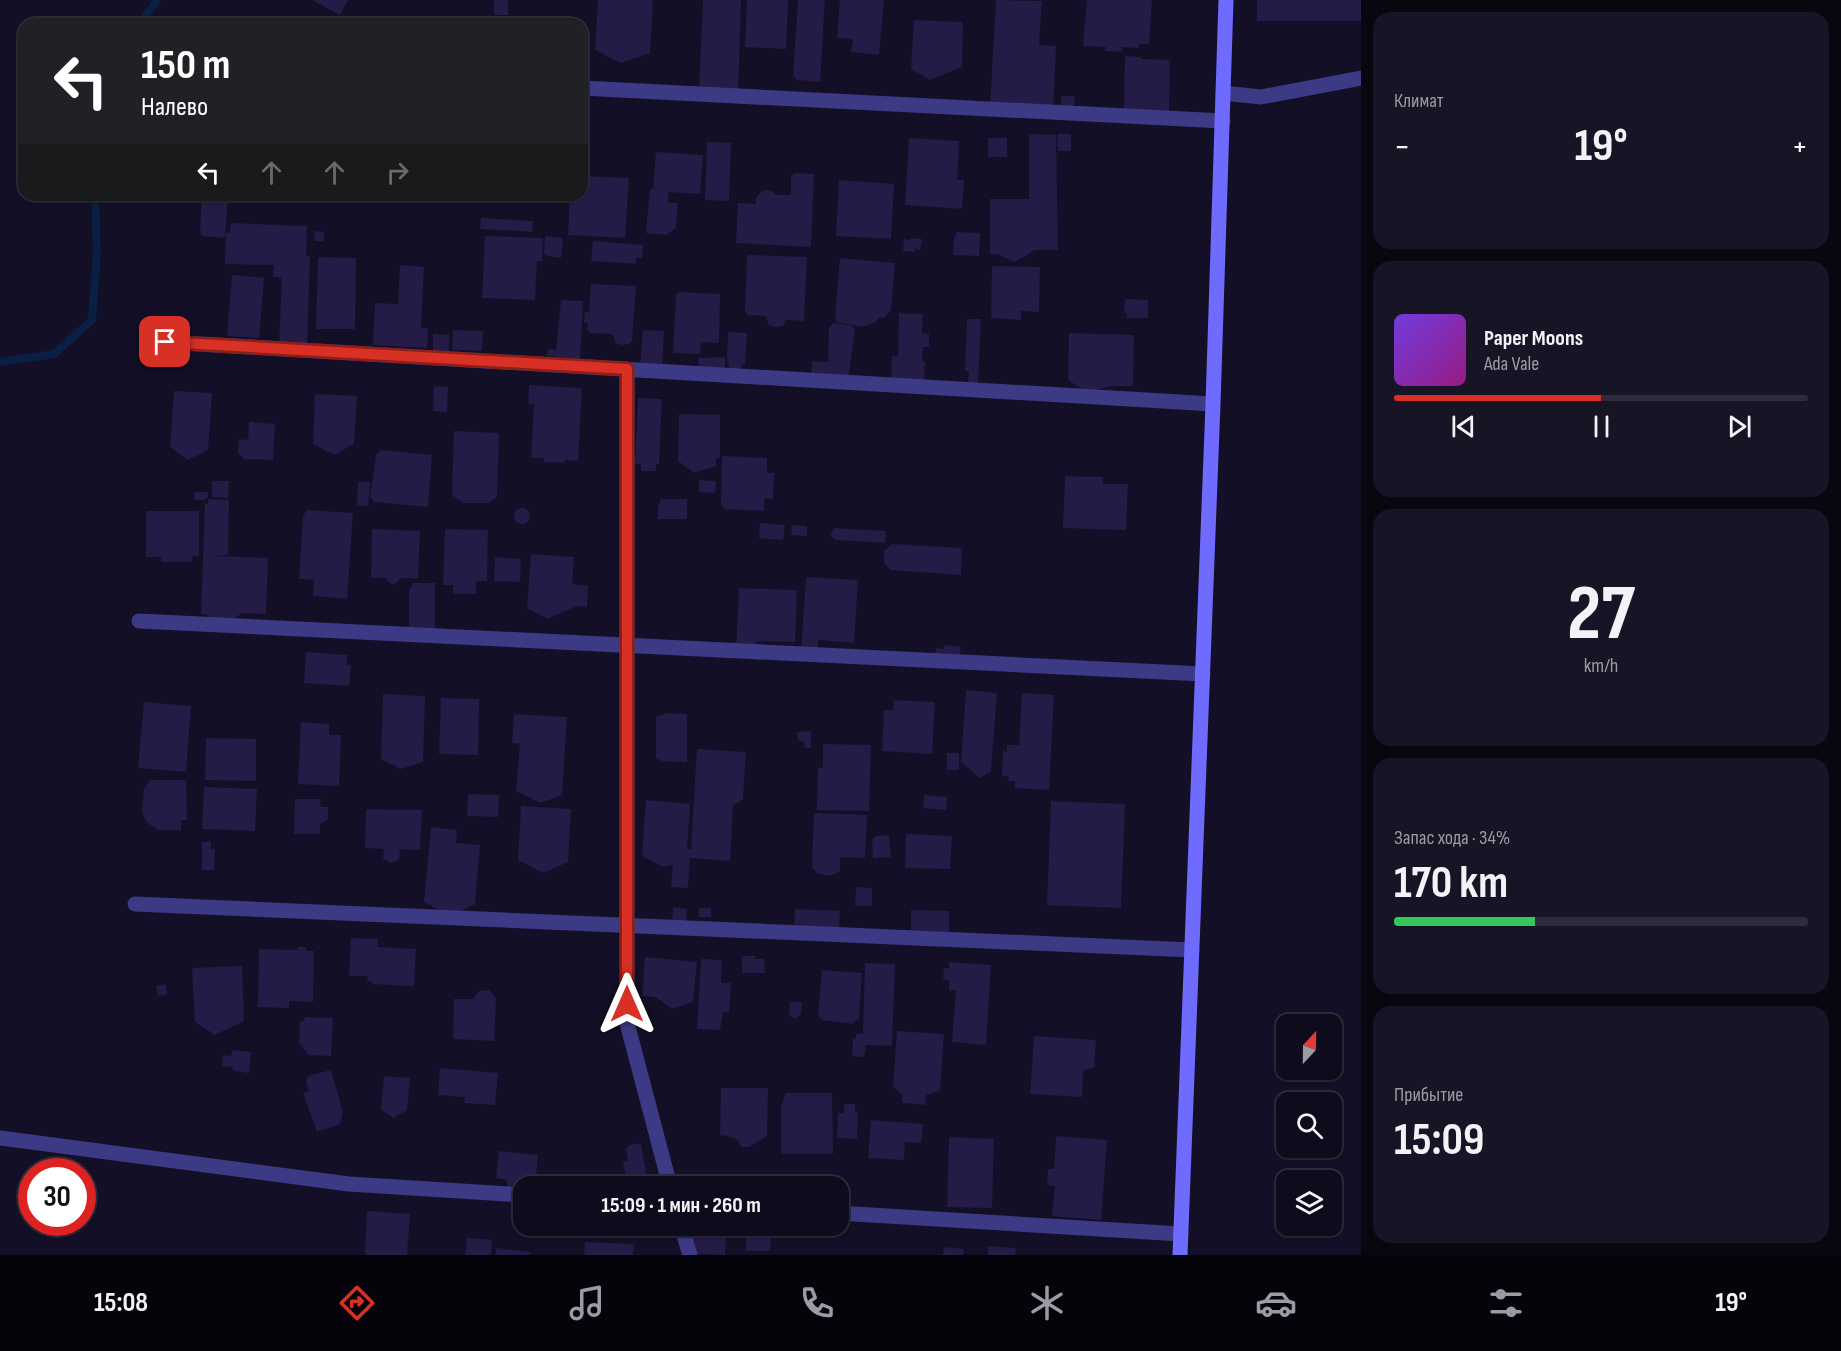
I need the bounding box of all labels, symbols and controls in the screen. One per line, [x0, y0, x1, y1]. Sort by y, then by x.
text: 150 m [141, 40, 230, 91]
icon: left [42, 42, 120, 120]
text: Климат [1394, 89, 1444, 113]
text: Налево [141, 91, 208, 123]
text: 19° [1574, 119, 1628, 174]
text: − [1394, 127, 1410, 167]
text: + [1792, 127, 1808, 167]
icon: left [192, 156, 225, 189]
icon: ahead [255, 156, 288, 189]
icon: ahead [318, 156, 351, 189]
icon: right [381, 156, 414, 189]
pin [139, 316, 190, 367]
icon: arrive [148, 325, 181, 358]
text: Paper Moons [1484, 325, 1583, 352]
text: Ada Vale [1484, 352, 1539, 376]
icon: previous [1447, 410, 1480, 443]
icon: pause [1585, 410, 1618, 443]
icon: next [1723, 410, 1756, 443]
text: 27 [1567, 568, 1635, 661]
text: km/h [1584, 654, 1618, 678]
text: Запас хода · 34% [1394, 826, 1510, 850]
text: 170 km [1394, 856, 1508, 911]
position arrow [595, 972, 659, 1036]
north arrow [1276, 1014, 1342, 1080]
map controls [1276, 1014, 1342, 1236]
text: Прибытие [1394, 1083, 1463, 1107]
button: search [1276, 1092, 1342, 1158]
text: 15:09 [1394, 1113, 1484, 1168]
speed limit sign: 30 [18, 1158, 96, 1236]
button: layers [1276, 1170, 1342, 1236]
text: 15:09 · 1 мин · 260 m [601, 1192, 761, 1219]
icon: directions [336, 1282, 378, 1324]
icon: music [566, 1282, 608, 1324]
icon: phone [796, 1282, 838, 1324]
icon: climate [1026, 1282, 1068, 1324]
icon: car [1255, 1282, 1297, 1324]
icon: filters [1485, 1282, 1527, 1324]
text: 15:08 [94, 1287, 148, 1319]
text: 19° [1715, 1287, 1747, 1319]

